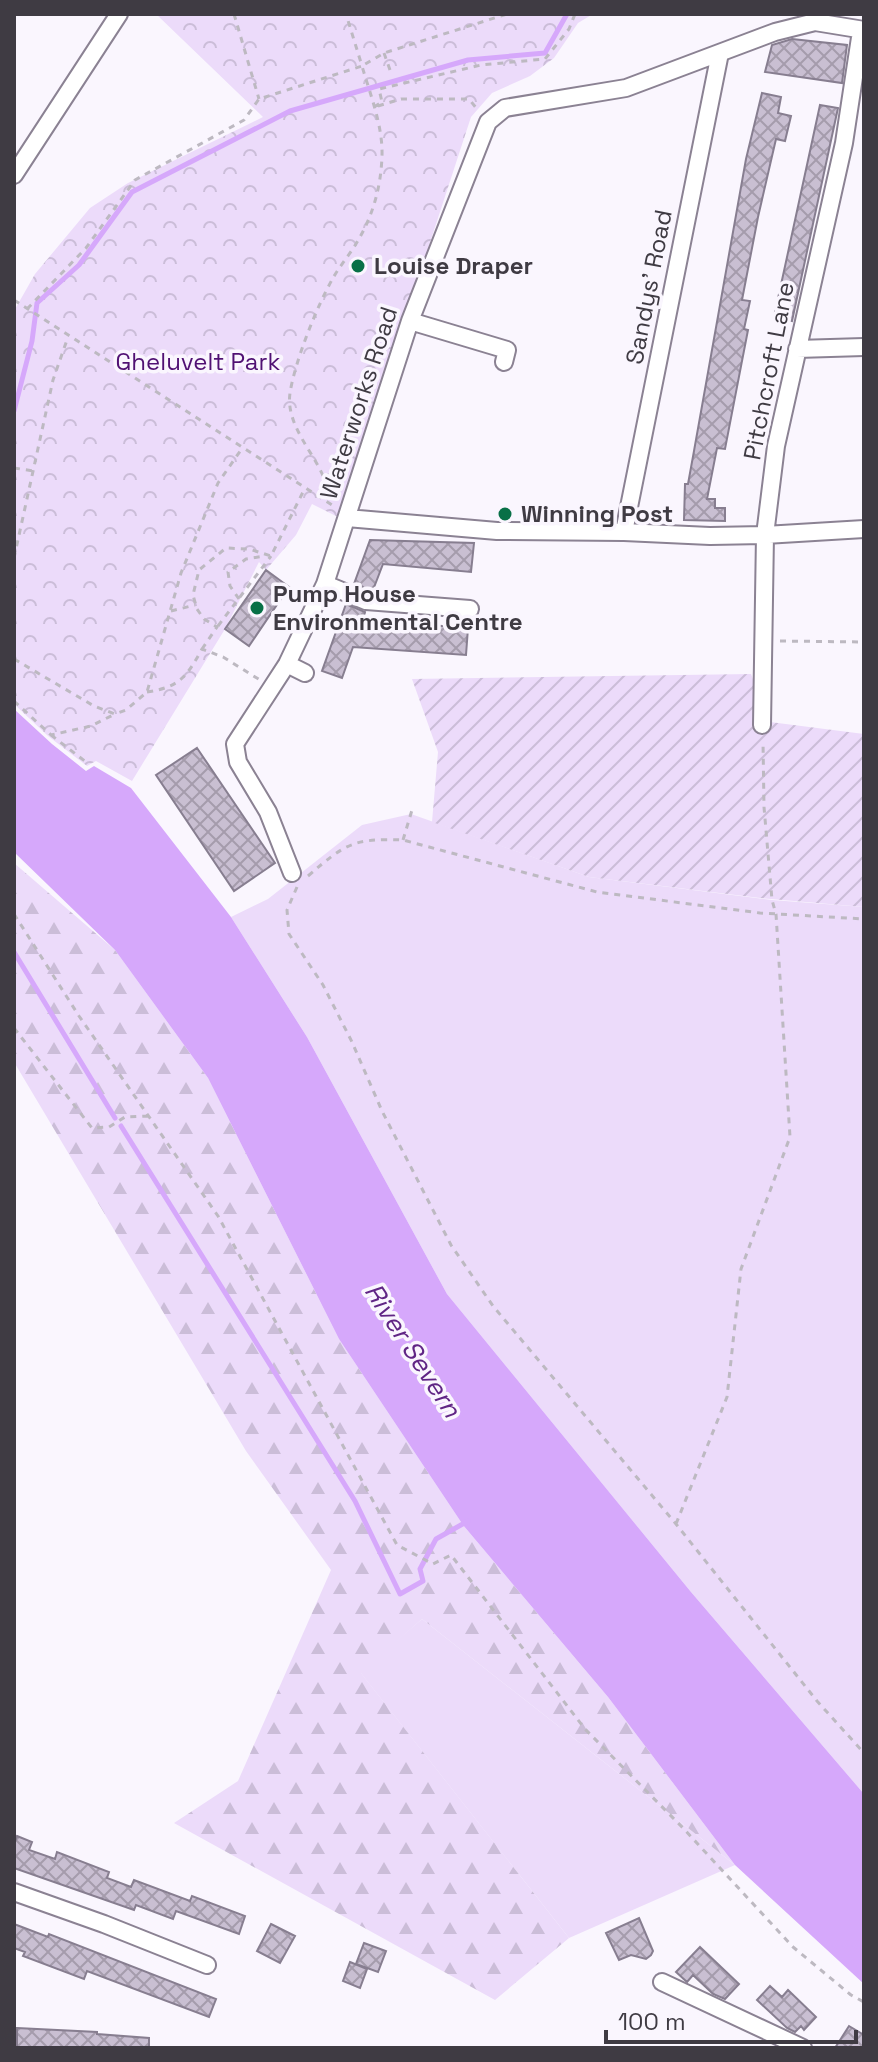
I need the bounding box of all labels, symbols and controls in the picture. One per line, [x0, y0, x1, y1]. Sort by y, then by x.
street label: Sandys' Road [618, 207, 679, 367]
place label: Louise Draper [374, 250, 533, 281]
marker: Louise Draper [349, 257, 367, 275]
street label: Pitchcroft Lane [736, 279, 801, 462]
street label: Waterworks Road [313, 303, 404, 503]
park label: Gheluvelt Park [116, 346, 281, 377]
place label: Winning Post [521, 498, 673, 529]
marker: Winning Post [496, 505, 514, 523]
place label: Pump House Environmental Centre [273, 578, 523, 637]
marker: Pump House Environmental Centre [248, 599, 266, 617]
water label: River Severn [357, 1276, 470, 1425]
scale bar [606, 1994, 856, 2044]
text: 100 m [618, 2006, 686, 2037]

